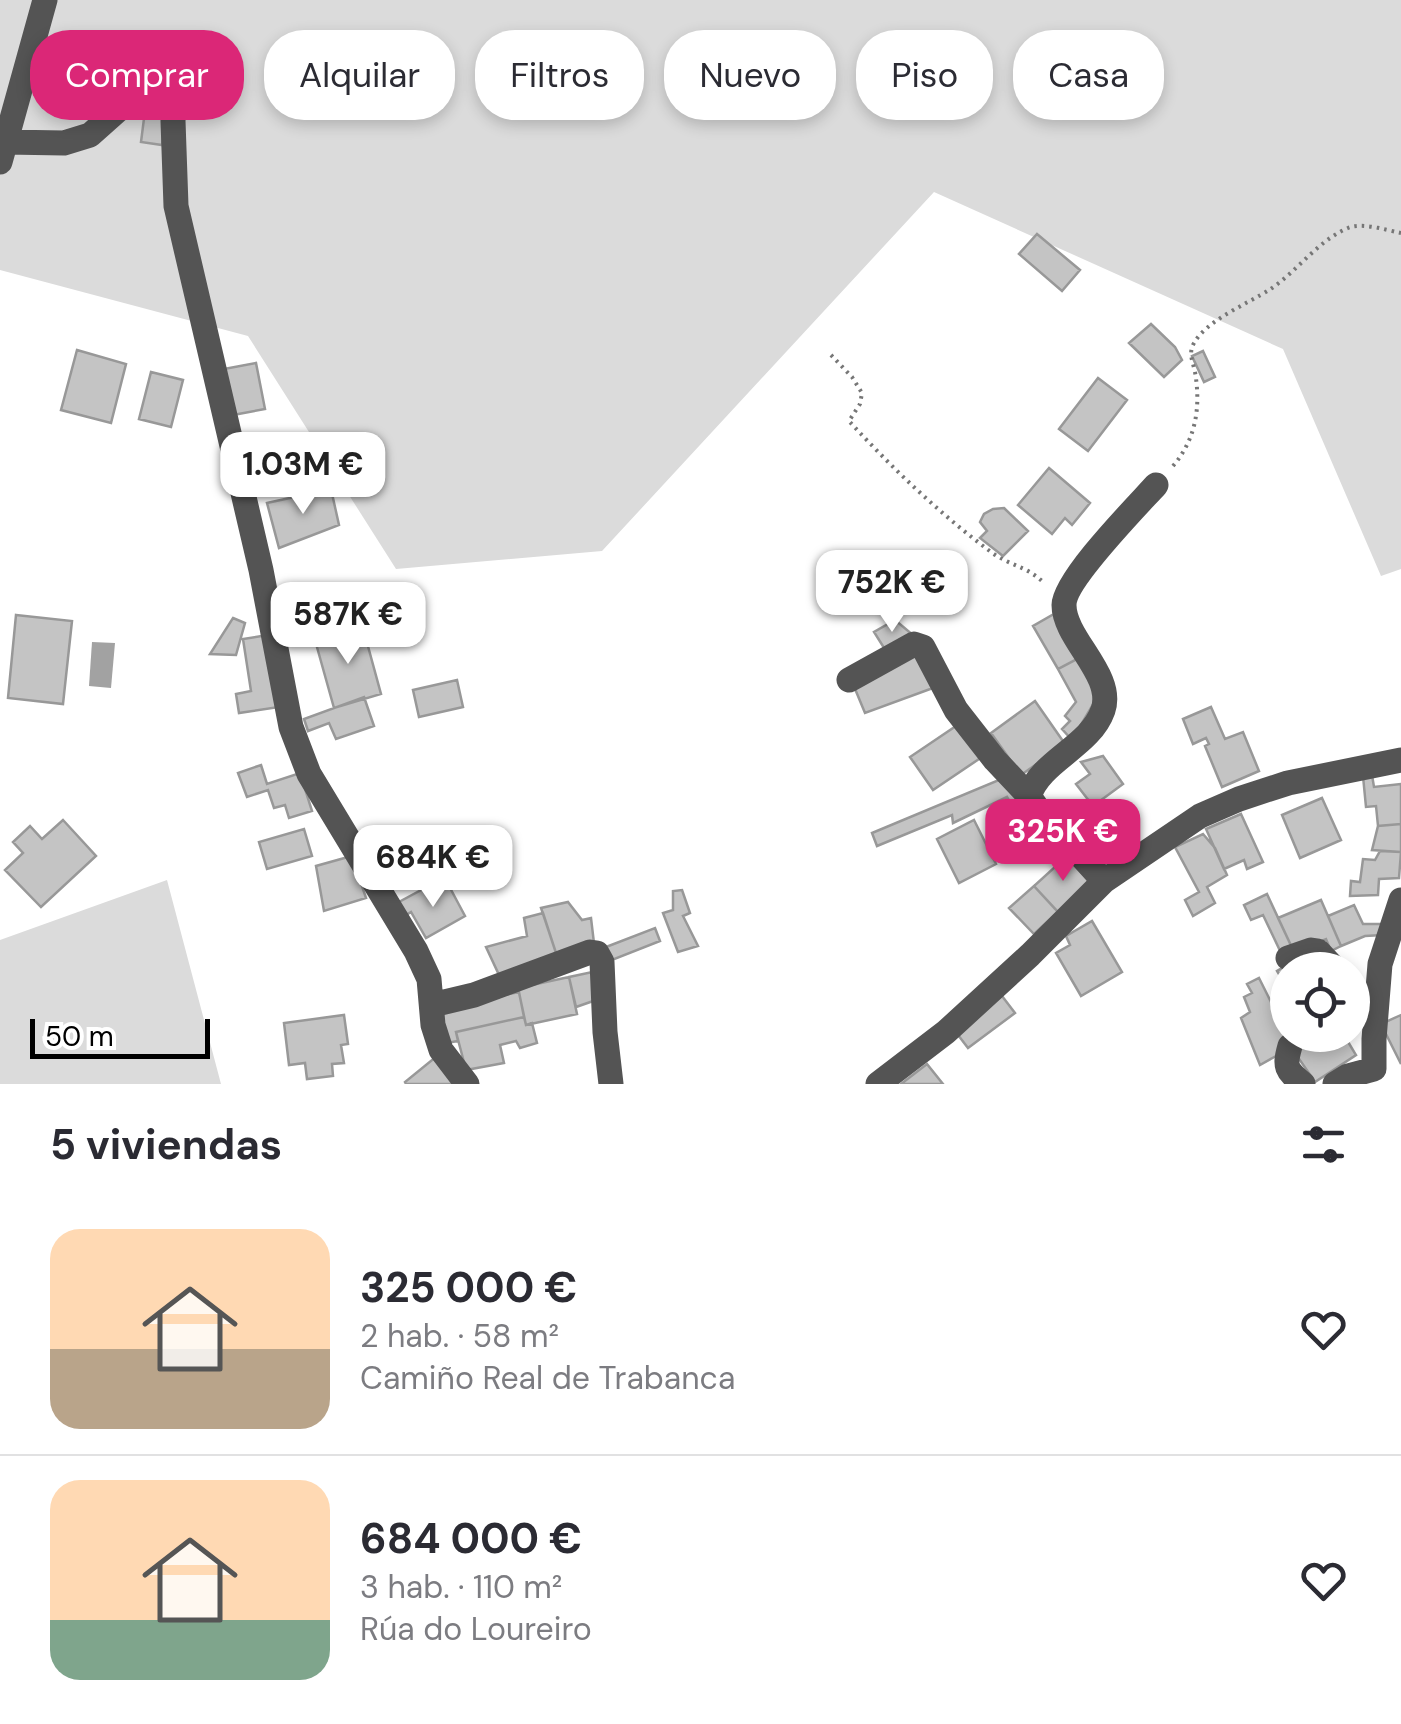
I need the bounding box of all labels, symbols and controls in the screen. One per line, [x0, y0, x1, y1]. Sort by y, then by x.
chip: Comprar [30, 30, 244, 120]
chip: Alquilar [264, 30, 455, 120]
chip: Filtros [475, 30, 644, 120]
chip: Nuevo [664, 30, 836, 120]
chip: Piso [856, 30, 993, 120]
chip: Casa [1013, 30, 1164, 120]
pin: 1.03M € [211, 432, 395, 517]
text: 1.03M € [242, 443, 364, 485]
pin: 752K € [811, 550, 973, 635]
text: 752K € [838, 561, 946, 603]
pin: 587K € [267, 582, 429, 667]
text: 587K € [293, 593, 403, 635]
pin: 325K € [982, 799, 1144, 884]
text: 325K € [1007, 810, 1119, 852]
pin: 684K € [352, 825, 514, 910]
text: 684K € [375, 836, 491, 878]
map controls [1270, 952, 1370, 1052]
button: locate [1270, 952, 1370, 1052]
scale bar [30, 1014, 210, 1058]
text: 50 m [45, 1018, 114, 1055]
text: 5 viviendas [50, 1117, 282, 1172]
icon: filters [1296, 1117, 1351, 1172]
text: 325 000 € [360, 1260, 577, 1315]
icon: home [130, 1269, 250, 1389]
icon: heart [1296, 1302, 1351, 1357]
text: 2 hab. · 58 m² [360, 1315, 559, 1357]
text: Camiño Real de Trabanca [360, 1357, 735, 1399]
text: 684 000 € [360, 1511, 582, 1566]
icon: home [130, 1520, 250, 1640]
icon: heart [1296, 1553, 1351, 1608]
text: 3 hab. · 110 m² [360, 1566, 562, 1608]
text: Rúa do Loureiro [360, 1608, 592, 1650]

